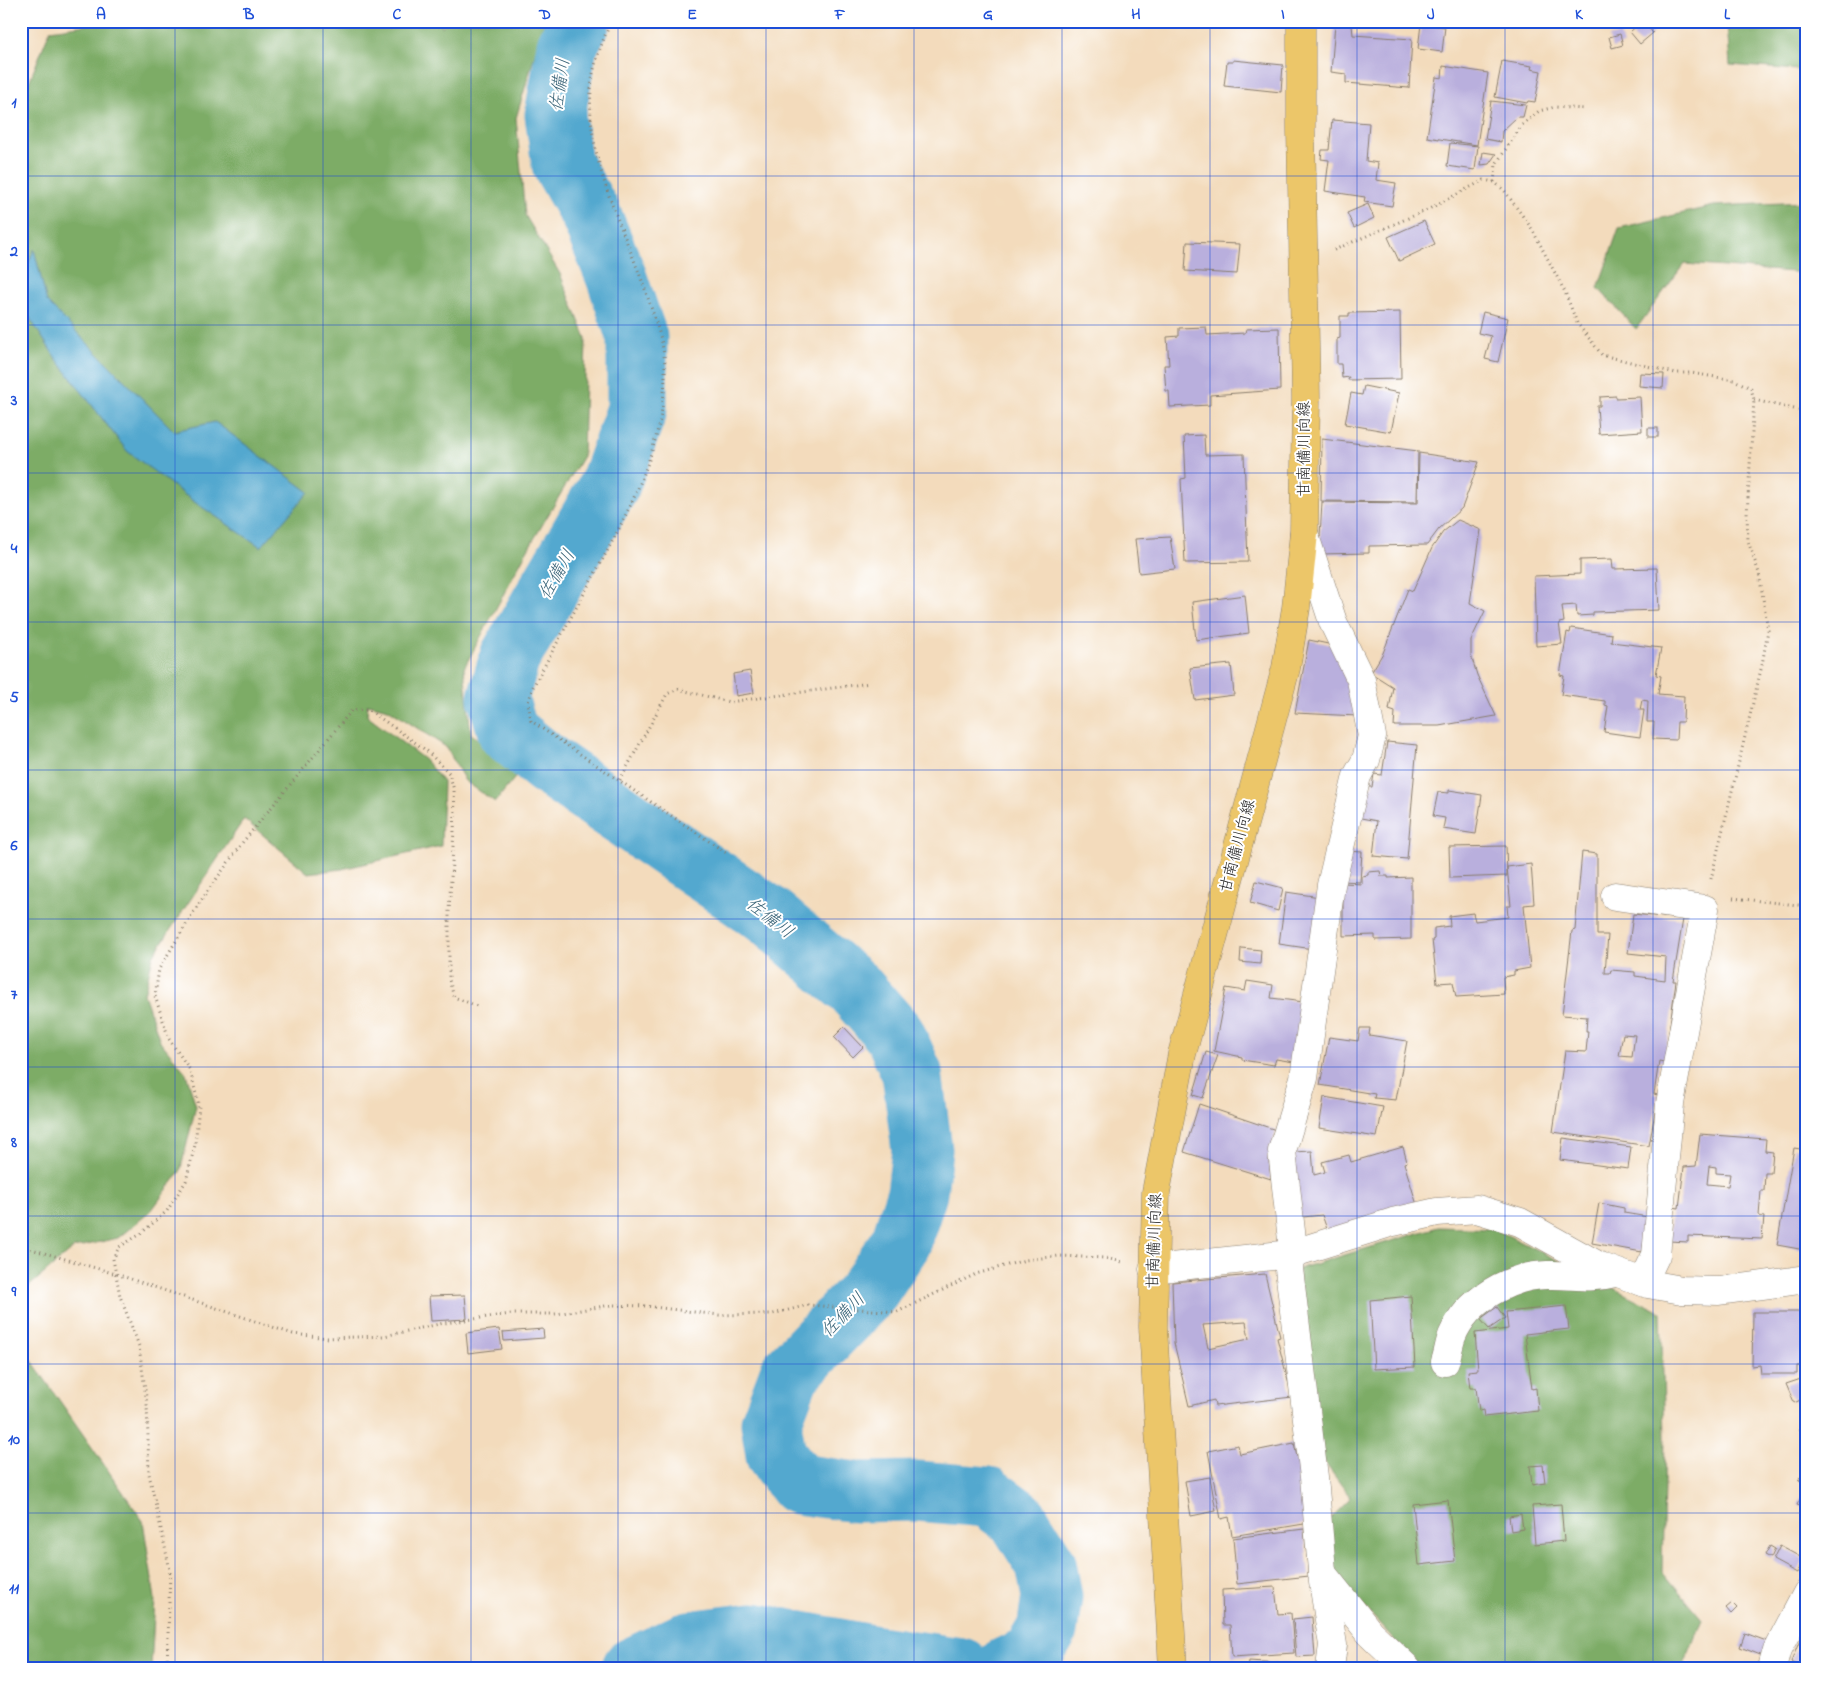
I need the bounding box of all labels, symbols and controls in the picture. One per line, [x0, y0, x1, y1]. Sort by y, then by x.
text: A [96, 3, 106, 27]
text: B [243, 3, 255, 27]
text: C [393, 3, 402, 27]
text: D [538, 3, 551, 27]
text: E [687, 3, 697, 27]
text: F [834, 3, 846, 27]
text: G [983, 3, 993, 27]
text: H [1131, 3, 1141, 27]
text: I [1281, 3, 1285, 27]
text: J [1427, 3, 1435, 27]
text: K [1575, 3, 1584, 27]
text: L [1724, 3, 1731, 27]
water label: 佐備川 [544, 56, 578, 114]
text: 1 [11, 91, 17, 115]
text: 2 [9, 240, 18, 264]
text: 3 [10, 389, 18, 413]
street label: 甘南備川向線 [1293, 401, 1317, 497]
text: 4 [10, 537, 18, 561]
water label: 佐備川 [533, 545, 583, 605]
text: 5 [9, 686, 19, 710]
street label: 甘南備川向線 [1214, 797, 1262, 895]
text: 6 [9, 834, 18, 858]
water label: 佐備川 [740, 892, 798, 946]
text: 7 [11, 983, 18, 1007]
text: 8 [10, 1131, 17, 1155]
street label: 甘南備川向線 [1141, 1193, 1169, 1289]
text: 9 [11, 1280, 17, 1304]
water label: 佐備川 [816, 1288, 872, 1344]
text: 10 [8, 1428, 20, 1452]
text: 11 [9, 1577, 20, 1601]

